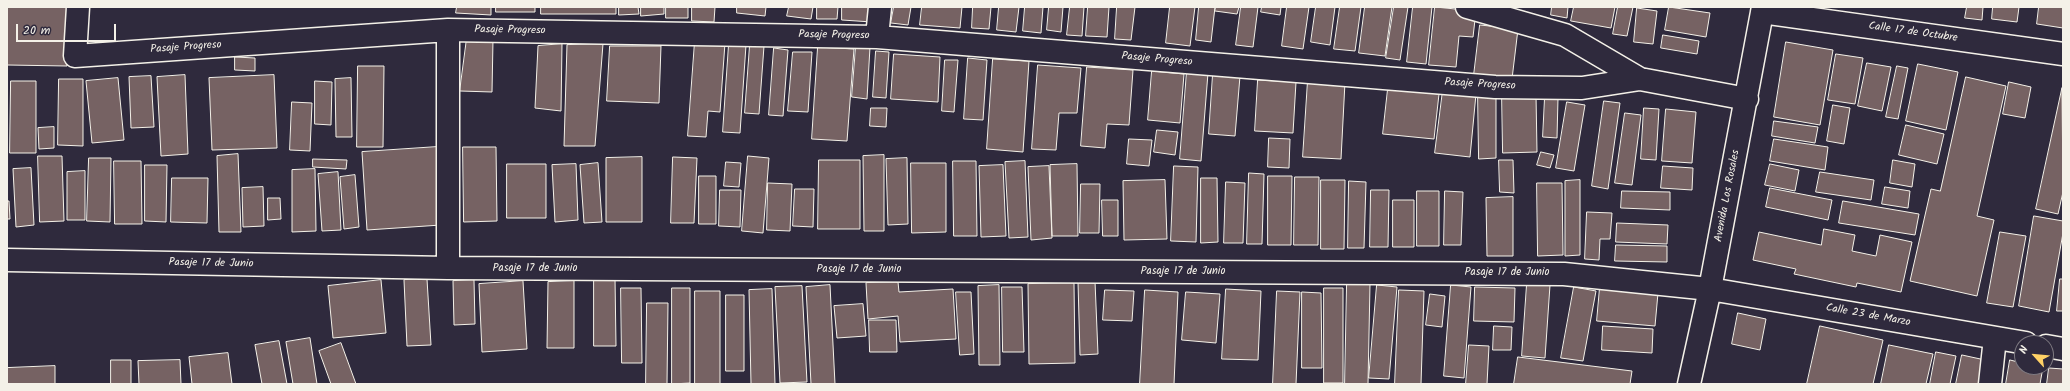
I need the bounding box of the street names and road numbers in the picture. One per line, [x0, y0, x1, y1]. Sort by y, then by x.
street label: Calle 17 de Octubre [1868, 20, 1958, 46]
street label: Pasaje Progreso [474, 24, 546, 38]
street label: Pasaje Progreso [798, 29, 870, 43]
street label: Pasaje Progreso [150, 39, 222, 57]
street label: Pasaje Progreso [1121, 50, 1193, 70]
street label: Pasaje Progreso [1444, 77, 1516, 93]
street label: Avenida Los Rosales [1713, 149, 1743, 243]
street label: Pasaje 17 de Junio [168, 257, 254, 271]
street label: Pasaje 17 de Junio [493, 262, 577, 276]
street label: Pasaje 17 de Junio [817, 263, 901, 277]
street label: Pasaje 17 de Junio [1141, 265, 1225, 279]
street label: Pasaje 17 de Junio [1465, 266, 1549, 280]
street label: Calle 23 de Marzo [1825, 302, 1911, 330]

